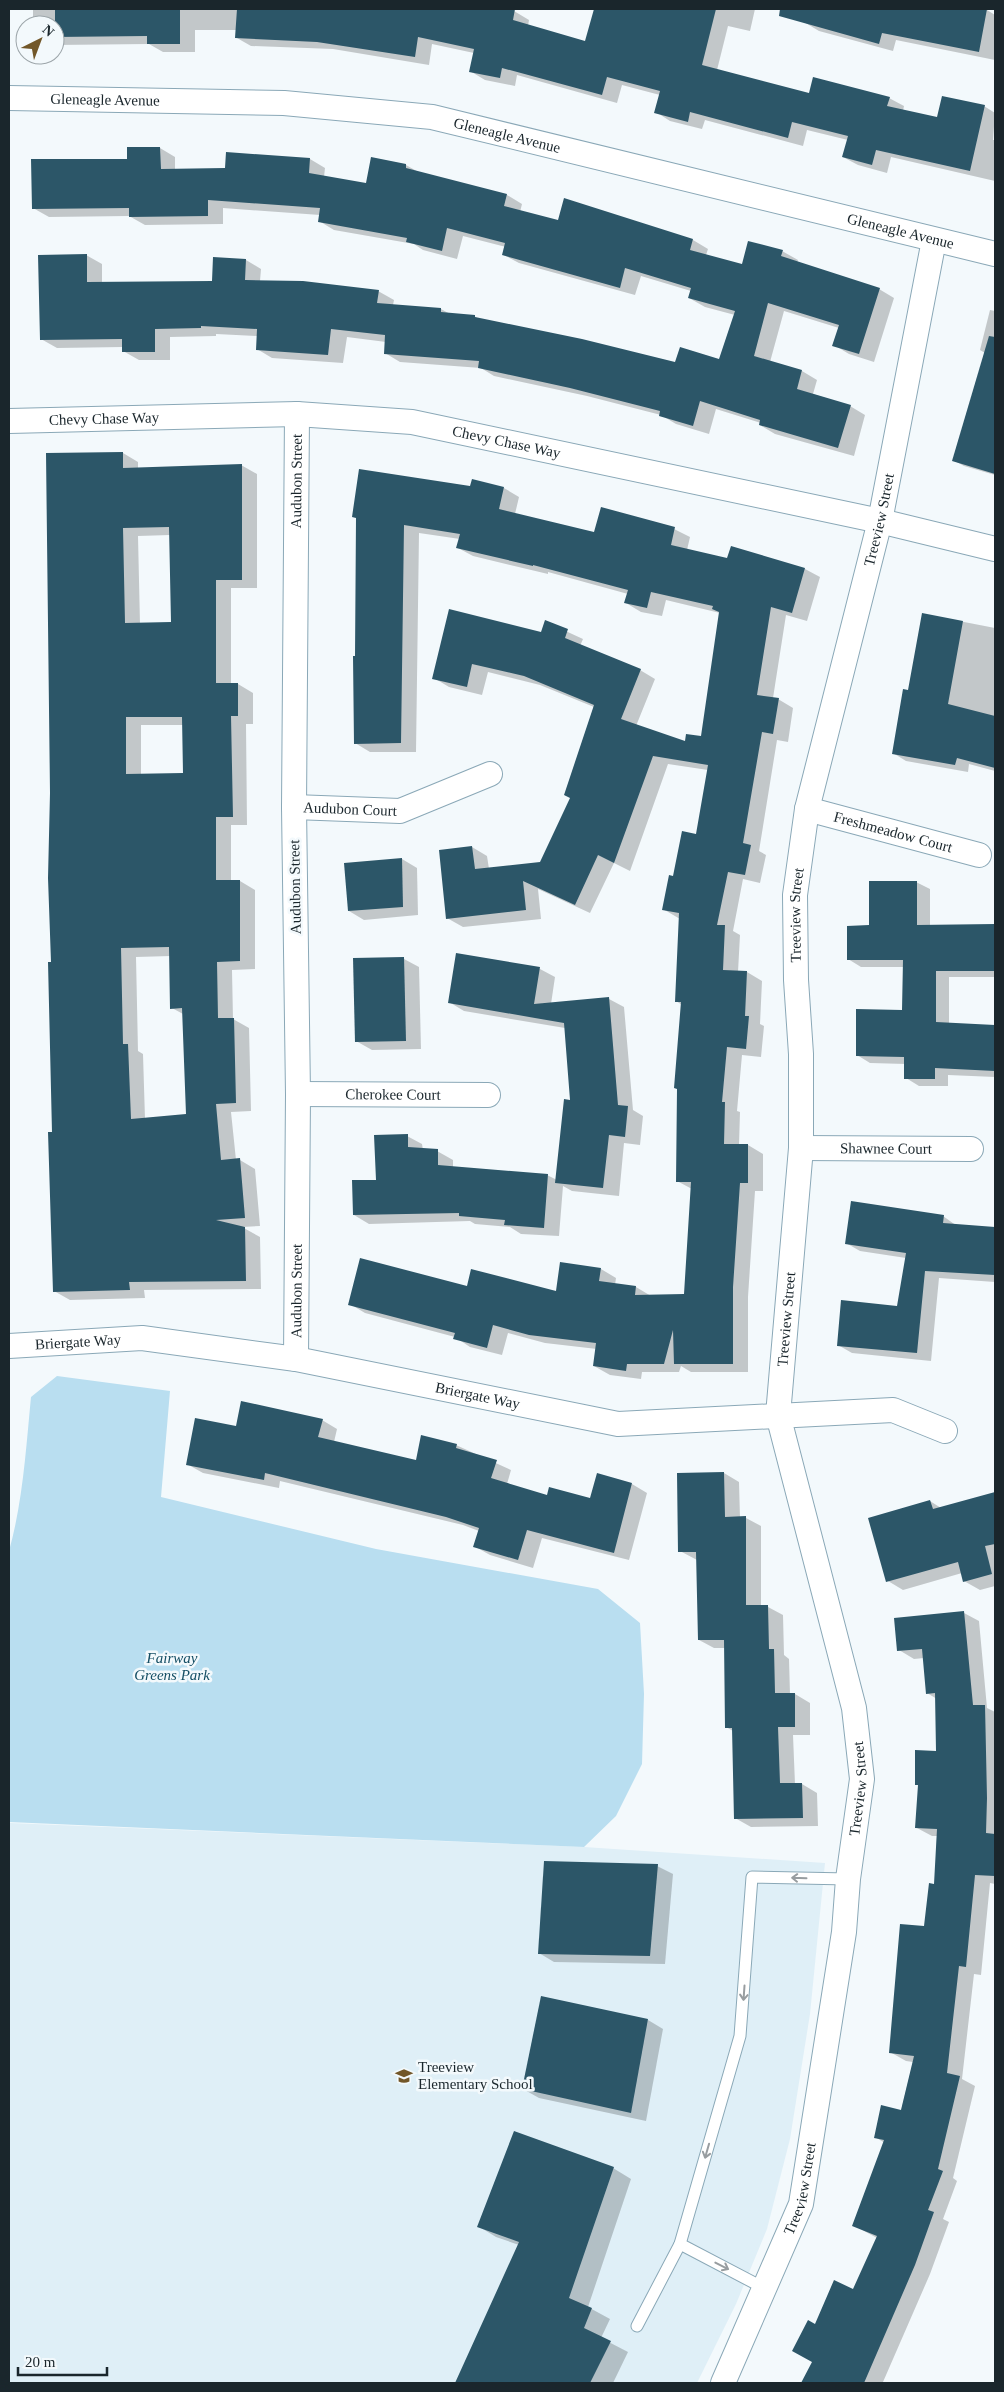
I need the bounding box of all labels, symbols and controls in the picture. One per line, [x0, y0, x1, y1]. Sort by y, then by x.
north arrow [15, 15, 65, 65]
text: N [40, 22, 57, 40]
street label: Gleneagle Avenue [50, 91, 160, 109]
street label: Gleneagle Avenue [452, 115, 562, 156]
street label: Gleneagle Avenue [846, 210, 956, 252]
street label: Chevy Chase Way [49, 409, 160, 428]
street label: Chevy Chase Way [451, 423, 563, 461]
street label: Audubon Street [288, 433, 305, 528]
street label: Treeview Street [861, 471, 897, 568]
street label: Audubon Court [303, 799, 398, 819]
street label: Freshmeadow Court [832, 808, 955, 856]
street label: Audubon Street [286, 839, 304, 934]
street label: Treeview Street [787, 866, 807, 963]
street label: Cherokee Court [345, 1086, 442, 1103]
street label: Shawnee Court [840, 1140, 933, 1157]
street label: Audubon Street [288, 1243, 305, 1338]
street label: Treeview Street [774, 1270, 798, 1367]
street label: Briergate Way [34, 1331, 122, 1352]
street label: Briergate Way [434, 1379, 522, 1412]
park label: Fairway Greens Park [134, 1650, 210, 1683]
street label: Treeview Street [846, 1740, 870, 1837]
one-way arrow [791, 1874, 807, 1883]
one-way arrow [739, 1985, 748, 2001]
place label: Treeview Elementary School [418, 2059, 533, 2092]
school or university icon: Treeview Elementary School [394, 2066, 414, 2086]
street label: Treeview Street [781, 2140, 819, 2237]
one-way arrow [702, 2142, 712, 2158]
one-way arrow [715, 2261, 730, 2271]
scale bar [18, 2344, 106, 2376]
text: 20 m [25, 2354, 56, 2370]

